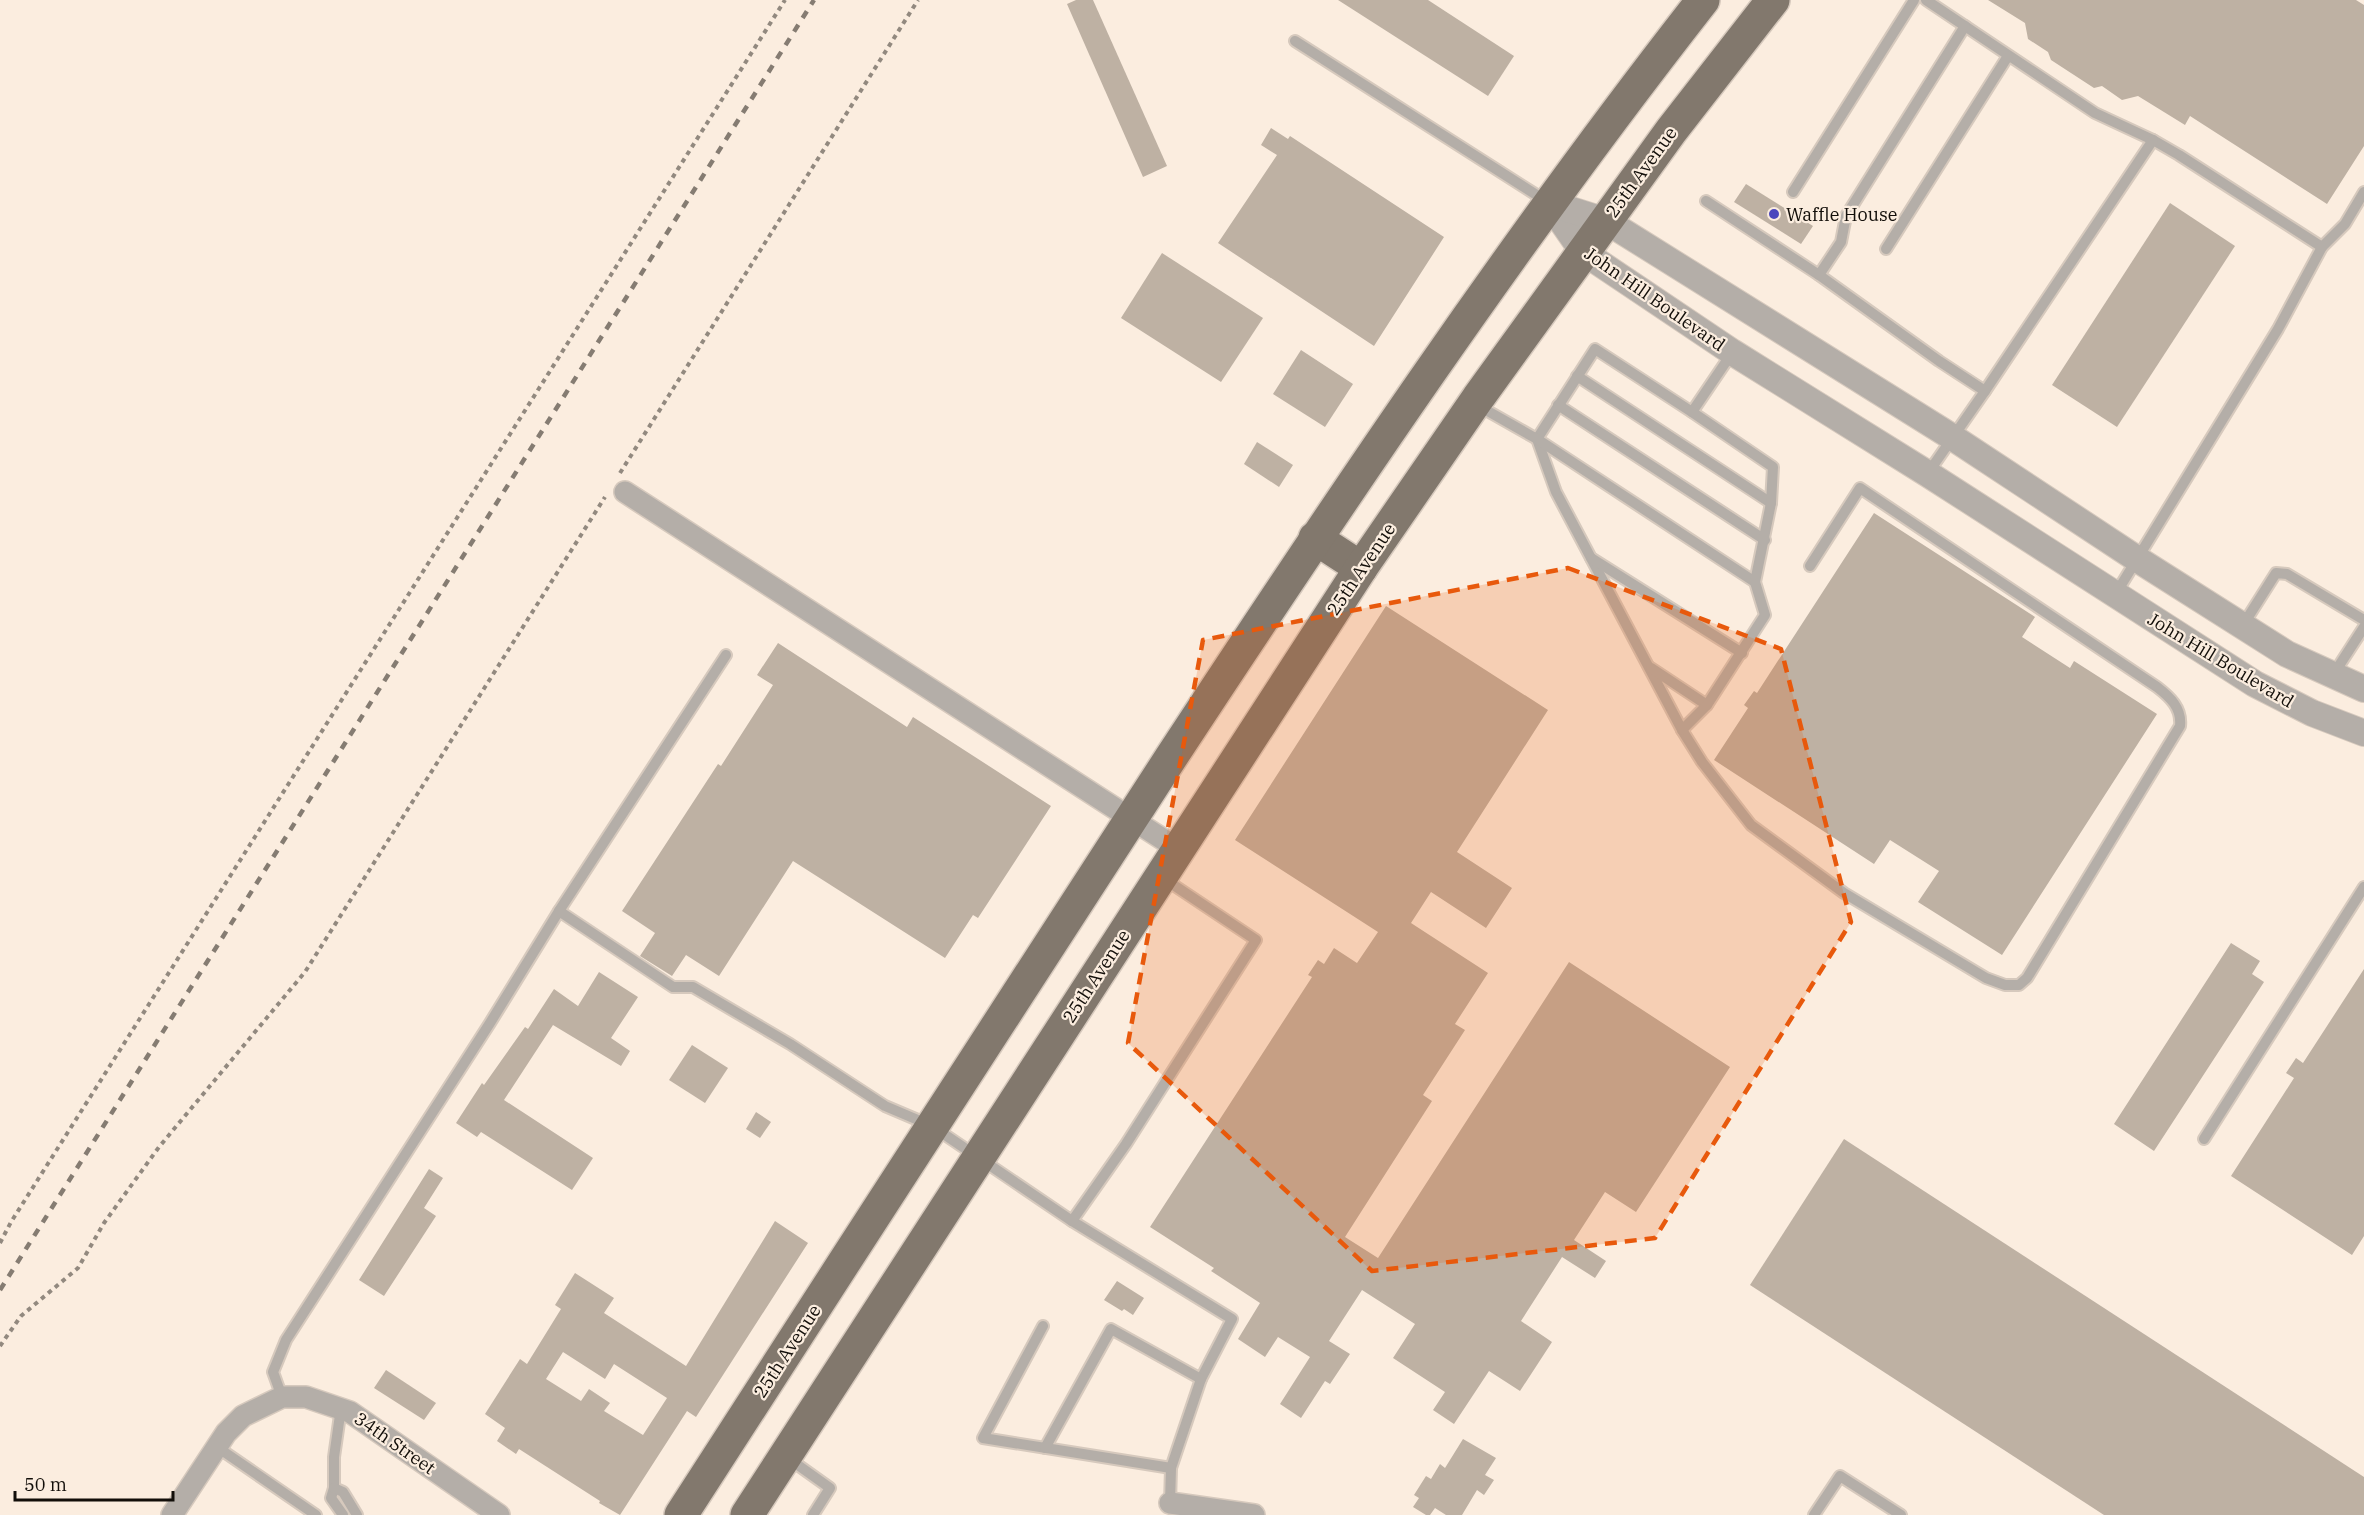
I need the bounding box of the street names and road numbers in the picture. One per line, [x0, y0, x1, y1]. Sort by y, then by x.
street label: 25th Avenue [1600, 122, 1682, 222]
street label: John Hill Boulevard [1580, 242, 1730, 356]
street label: 25th Avenue [1322, 518, 1400, 620]
street label: John Hill Boulevard [2144, 607, 2298, 713]
street label: 25th Avenue [1057, 925, 1135, 1027]
street label: 25th Avenue [748, 1300, 826, 1402]
street label: 34th Street [350, 1407, 440, 1479]

